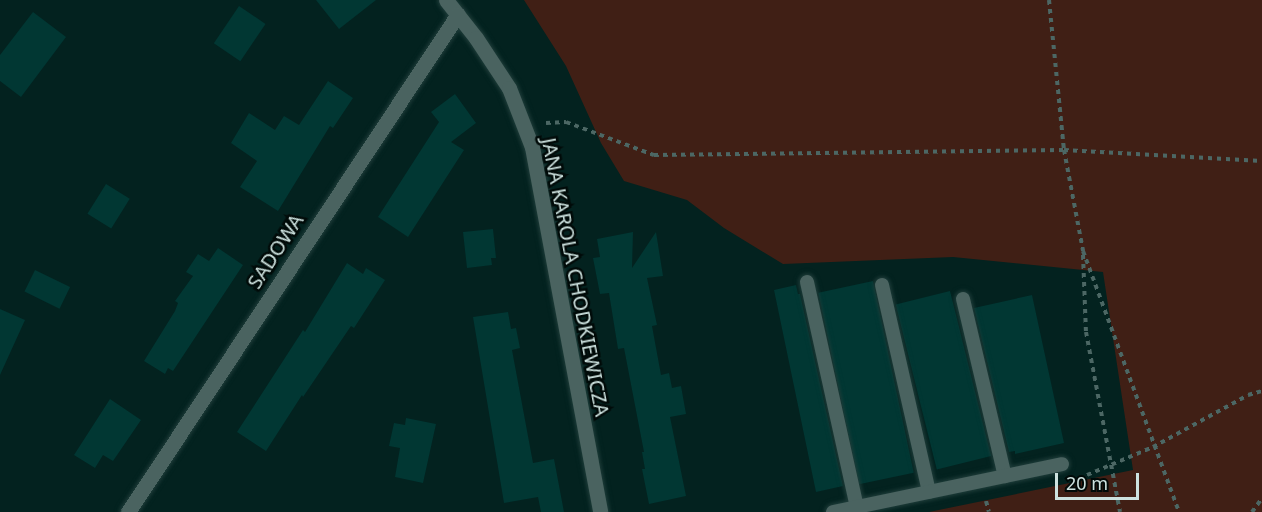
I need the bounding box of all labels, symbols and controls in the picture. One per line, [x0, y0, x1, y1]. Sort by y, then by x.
street label: JANA KAROLA CHODKIEWICZA [537, 136, 615, 418]
street label: SADOWA [242, 209, 308, 293]
scale bar [1058, 461, 1142, 499]
text: 20 m [1066, 471, 1108, 495]

